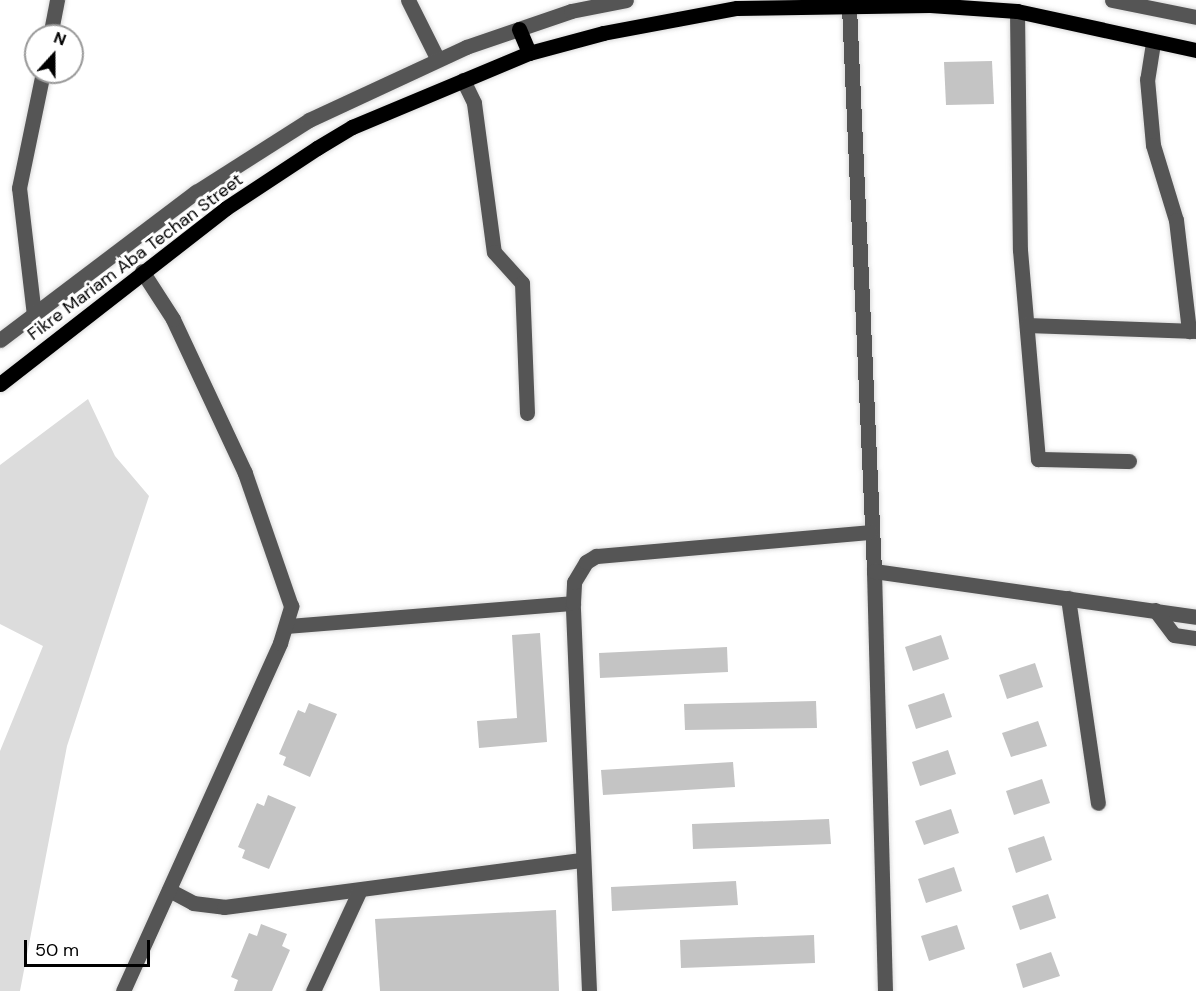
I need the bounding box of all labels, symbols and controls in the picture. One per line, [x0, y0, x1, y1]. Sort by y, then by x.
north arrow [24, 24, 84, 84]
text: N [51, 27, 69, 50]
street label: Fikre Mariam Aba Techan Street [23, 169, 247, 345]
scale bar [27, 928, 153, 966]
text: 50 m [35, 938, 79, 962]

